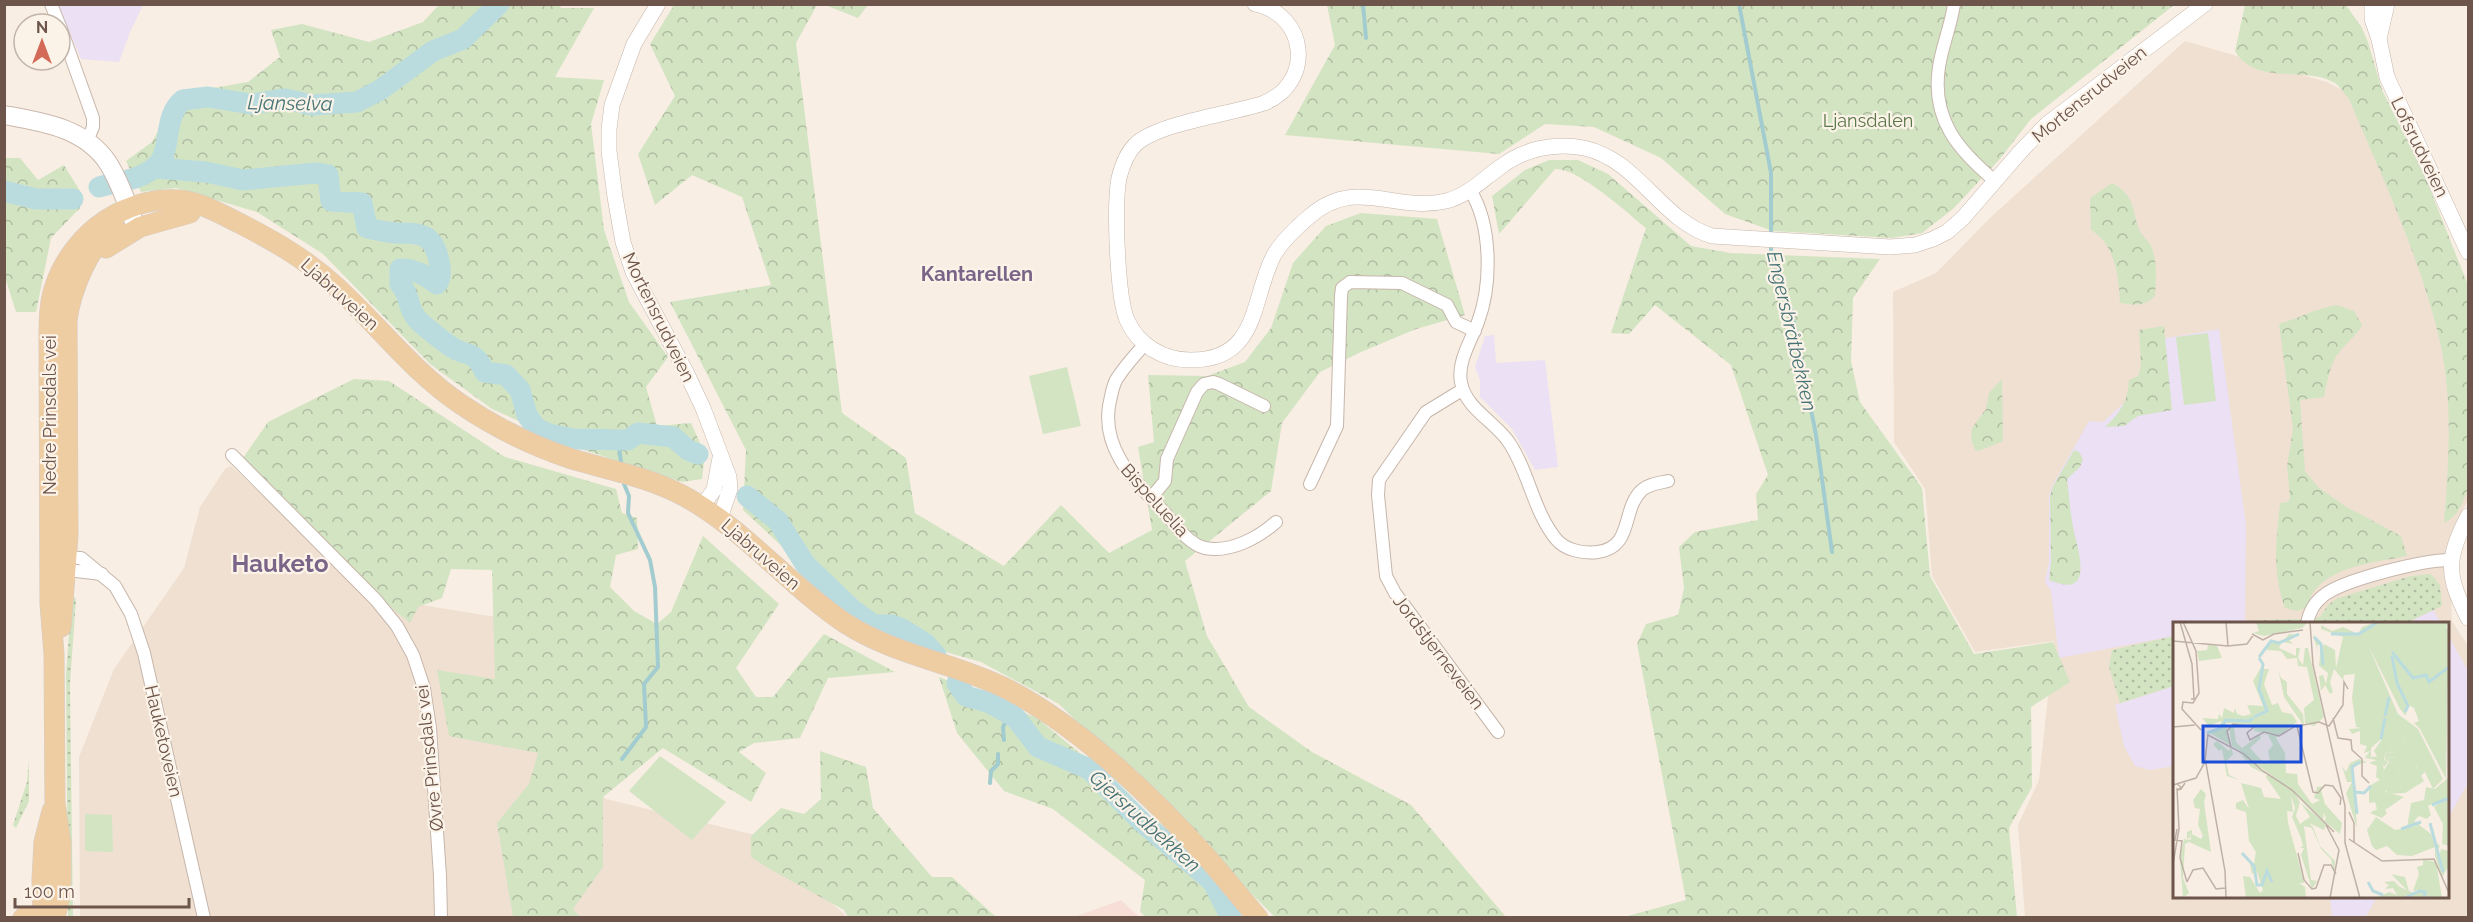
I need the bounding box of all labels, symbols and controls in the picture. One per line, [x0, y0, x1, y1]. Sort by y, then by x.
north arrow [12, 12, 72, 72]
text: N [36, 18, 48, 37]
street label: Mortensrudveien [2027, 41, 2151, 147]
water label: Ljanselva [247, 90, 333, 116]
street label: Lofsrudveien [2387, 94, 2453, 200]
park label: Ljansdalen [1823, 110, 1913, 131]
water label: Engersbråtbekken [1762, 248, 1822, 414]
street label: Mortensrudveien [619, 249, 699, 385]
street label: Ljabruveien [297, 254, 383, 334]
district label: Kantarellen [921, 262, 1033, 286]
street label: Nedre Prinsdals vei [39, 335, 60, 495]
street label: Bispeluelia [1117, 459, 1193, 541]
street label: Ljabruveien [717, 514, 805, 594]
district label: Hauketo [232, 549, 328, 578]
street label: Jordstjerneveien [1389, 591, 1489, 713]
inset map [2173, 622, 2449, 898]
street label: Hauketoveien [141, 683, 187, 799]
street label: Øvre Prinsdals vei [411, 684, 447, 832]
water label: Gjersrudbekken [1085, 765, 1205, 877]
scale bar [15, 871, 189, 909]
text: 100 m [24, 881, 75, 902]

